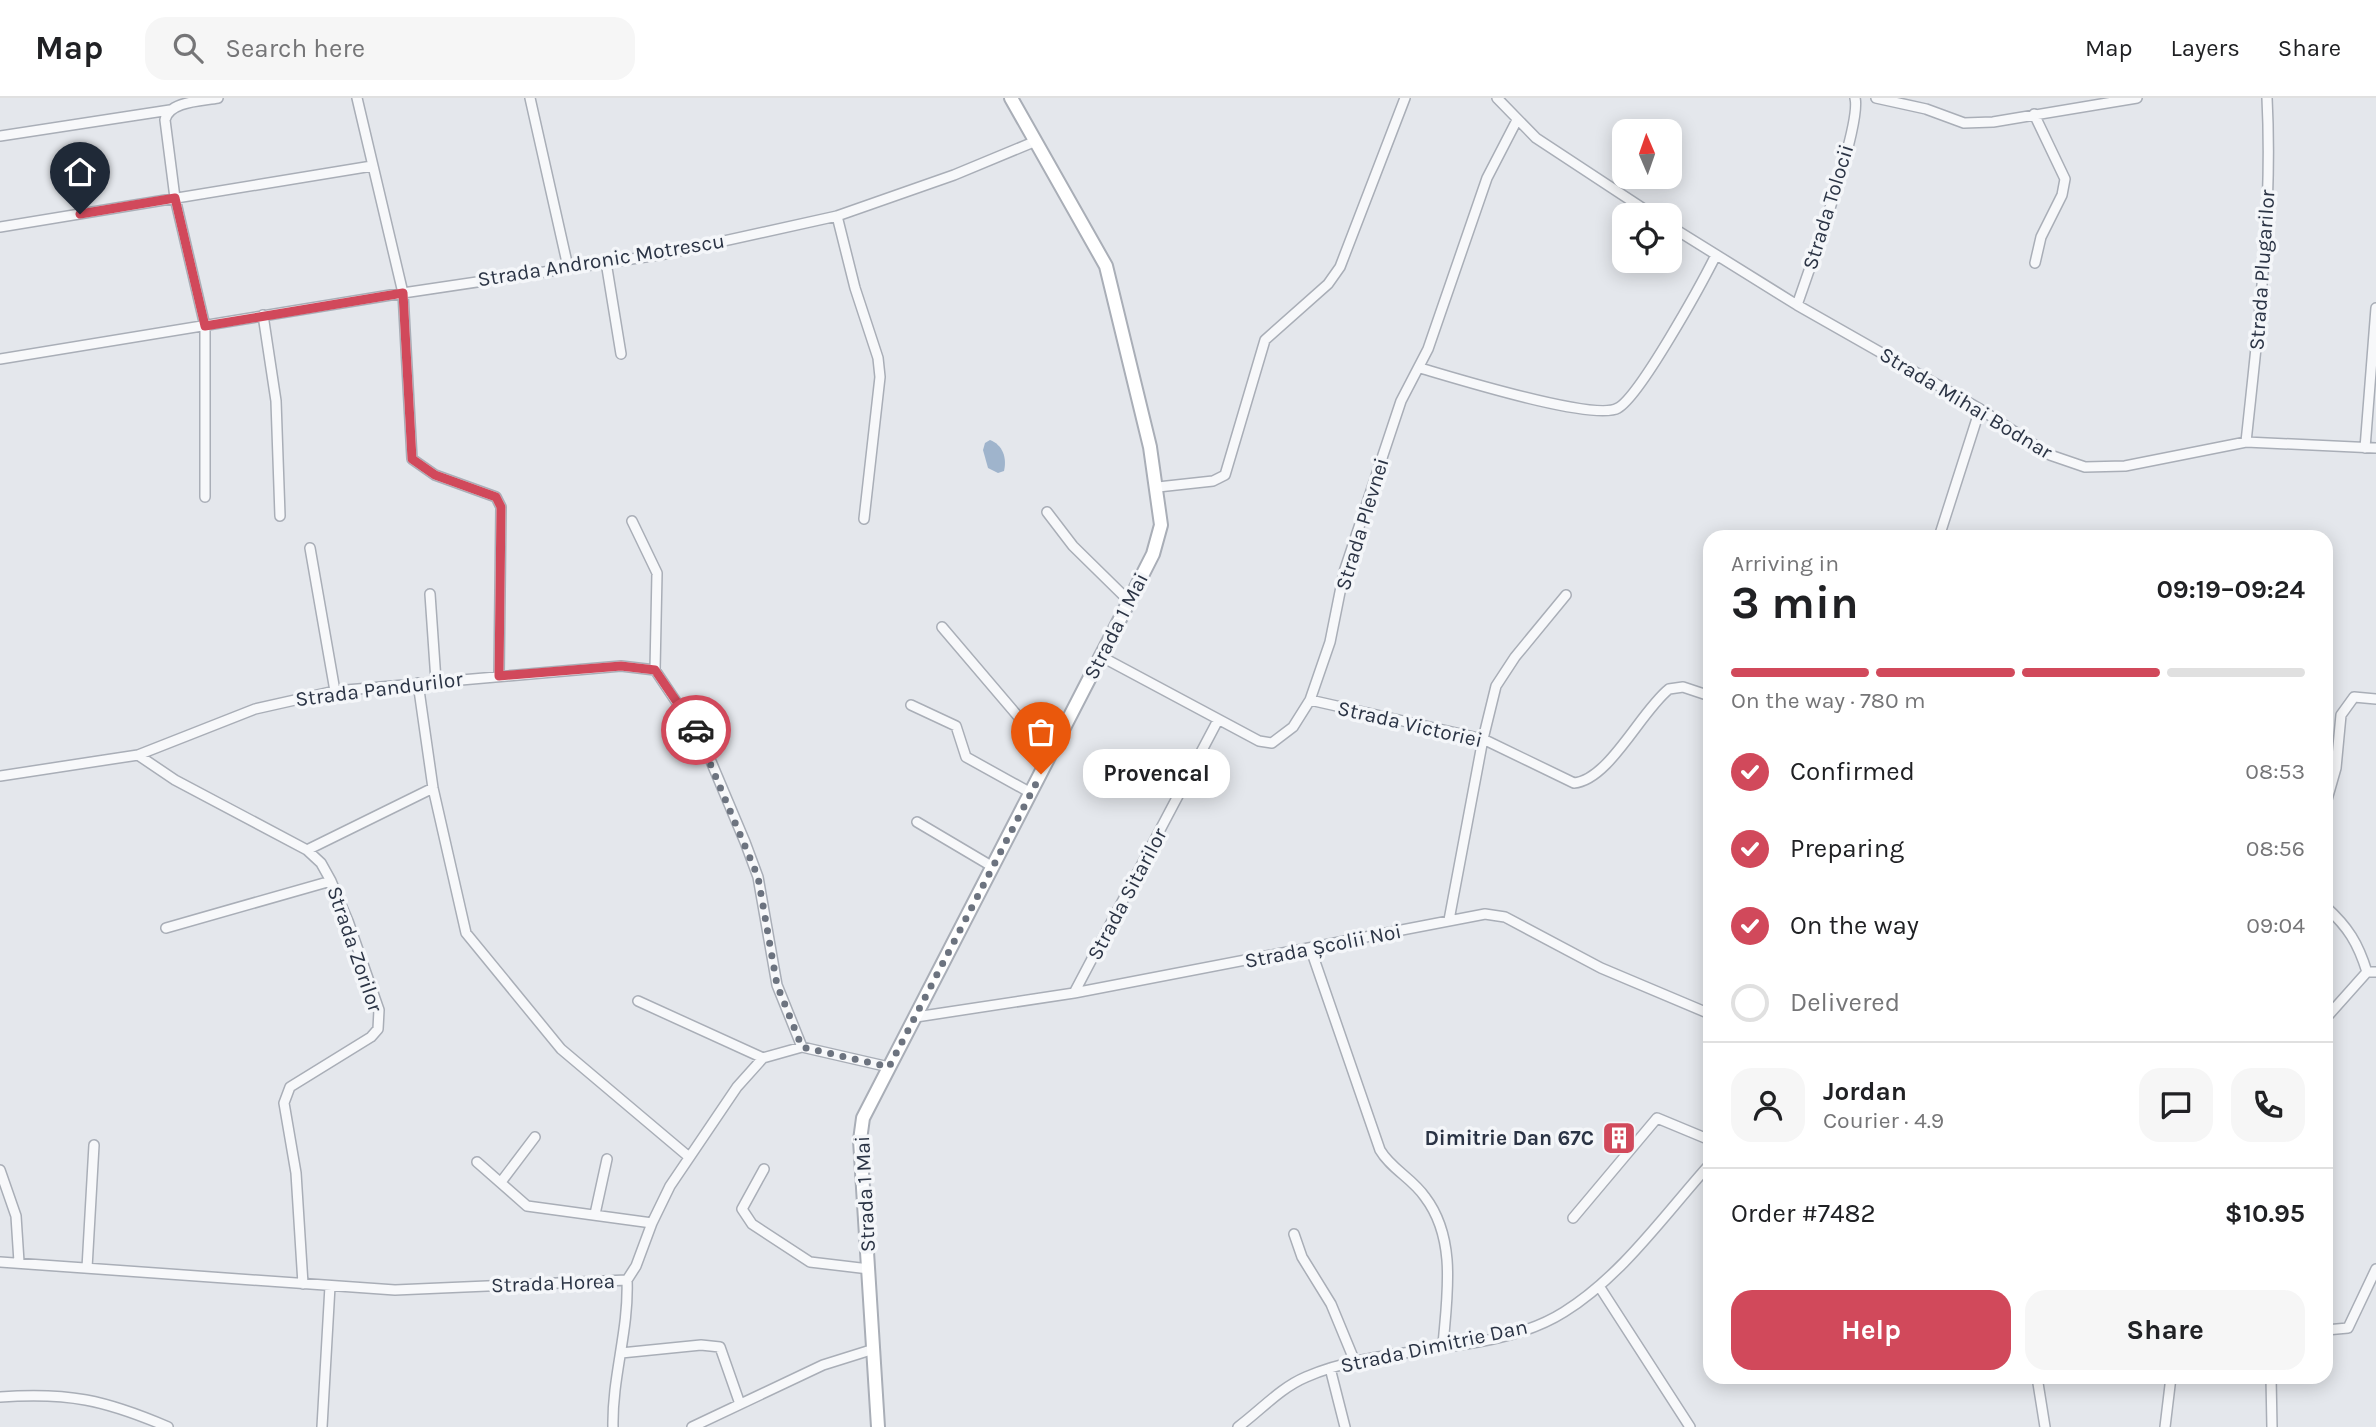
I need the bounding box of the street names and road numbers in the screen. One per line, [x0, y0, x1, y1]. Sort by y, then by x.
street label: Strada Tolocii [1798, 141, 1858, 273]
street label: Strada Plugarilor [2244, 188, 2280, 351]
street label: Strada Andronic Motrescu [476, 229, 726, 291]
street label: Strada Mihai Bodnar [1875, 342, 2057, 464]
street label: Strada Plevnei [1330, 455, 1394, 593]
street label: Strada 1 Mai [1079, 569, 1153, 683]
street label: Strada Pandurilor [294, 667, 465, 711]
street label: Strada Victoriei [1335, 696, 1485, 752]
street label: Strada Sitarilor [1082, 824, 1172, 964]
street label: Strada Zorilor [322, 883, 388, 1015]
street label: Strada Școlii Noi [1243, 919, 1403, 973]
street label: Strada 1 Mai [850, 1135, 880, 1253]
street label: Strada Horea [491, 1269, 615, 1297]
street label: Strada Dimitrie Dan [1338, 1314, 1530, 1378]

